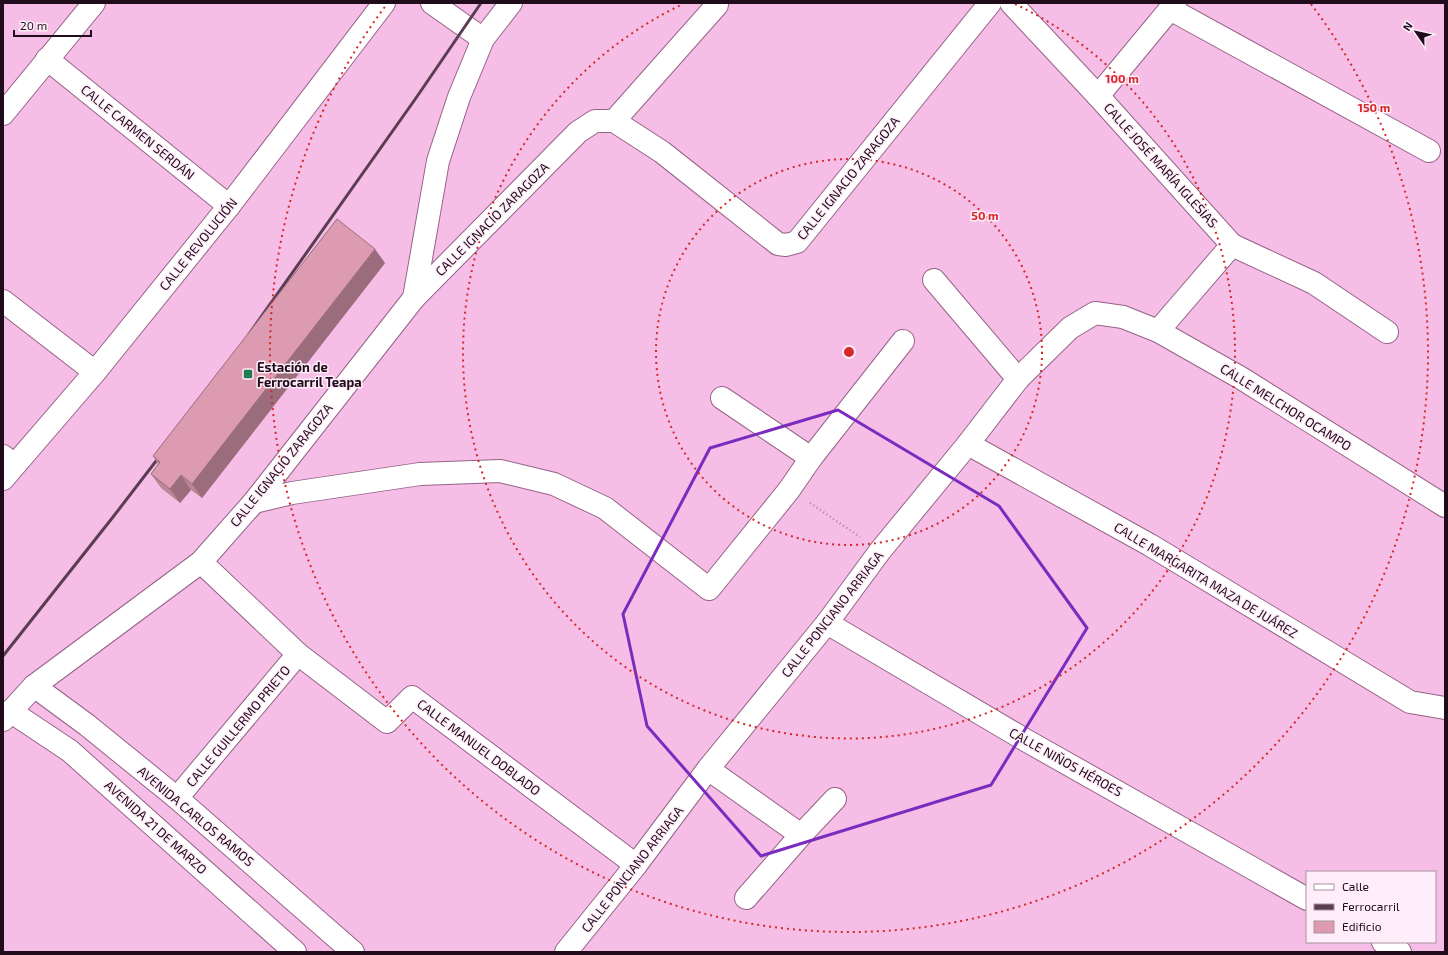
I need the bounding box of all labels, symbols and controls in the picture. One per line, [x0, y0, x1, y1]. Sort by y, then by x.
scale bar [14, 12, 91, 38]
north arrow [1396, 12, 1436, 52]
text: 20 m [20, 18, 47, 32]
text: N [1400, 19, 1415, 33]
text: 100 m [1105, 71, 1139, 85]
street label: CALLE CARMEN SERDÁN [78, 80, 199, 183]
street label: CALLE JOSÉ MARÍA IGLESIAS [1101, 99, 1222, 231]
text: 150 m [1358, 100, 1390, 114]
street label: CALLE IGNACIO ZARAGOZA [793, 113, 903, 243]
street label: CALLE IGNACIO ZARAGOZA [432, 159, 552, 279]
street label: CALLE REVOLUCIÓN [155, 194, 240, 294]
text: 50 m [971, 208, 999, 222]
centre of rings [842, 345, 856, 359]
place label: Estación de Ferrocarril Teapa [257, 359, 362, 390]
street label: CALLE MELCHOR OCAMPO [1217, 360, 1355, 454]
marker: Estación de Ferrocarril Teapa [242, 368, 254, 380]
street label: CALLE IGNACIO ZARAGOZA [226, 400, 336, 530]
street label: CALLE MARGARITA MAZA DE JUÁREZ [1111, 518, 1301, 641]
street label: CALLE PONCIANO ARRIAGA [778, 548, 886, 680]
street label: CALLE GUILLERMO PRIETO [183, 662, 293, 790]
street label: CALLE MANUEL DOBLADO [414, 695, 544, 799]
street label: CALLE NIÑOS HÉROES [1007, 723, 1126, 800]
street label: AVENIDA CARLOS RAMOS [135, 763, 257, 869]
street label: AVENIDA 21 DE MARZO [101, 777, 211, 877]
street label: CALLE PONCIANO ARRIAGA [578, 803, 686, 935]
legend [1306, 871, 1436, 943]
text: Calle [1342, 879, 1369, 893]
text: Ferrocarril [1342, 899, 1400, 913]
text: Edificio [1342, 919, 1382, 933]

